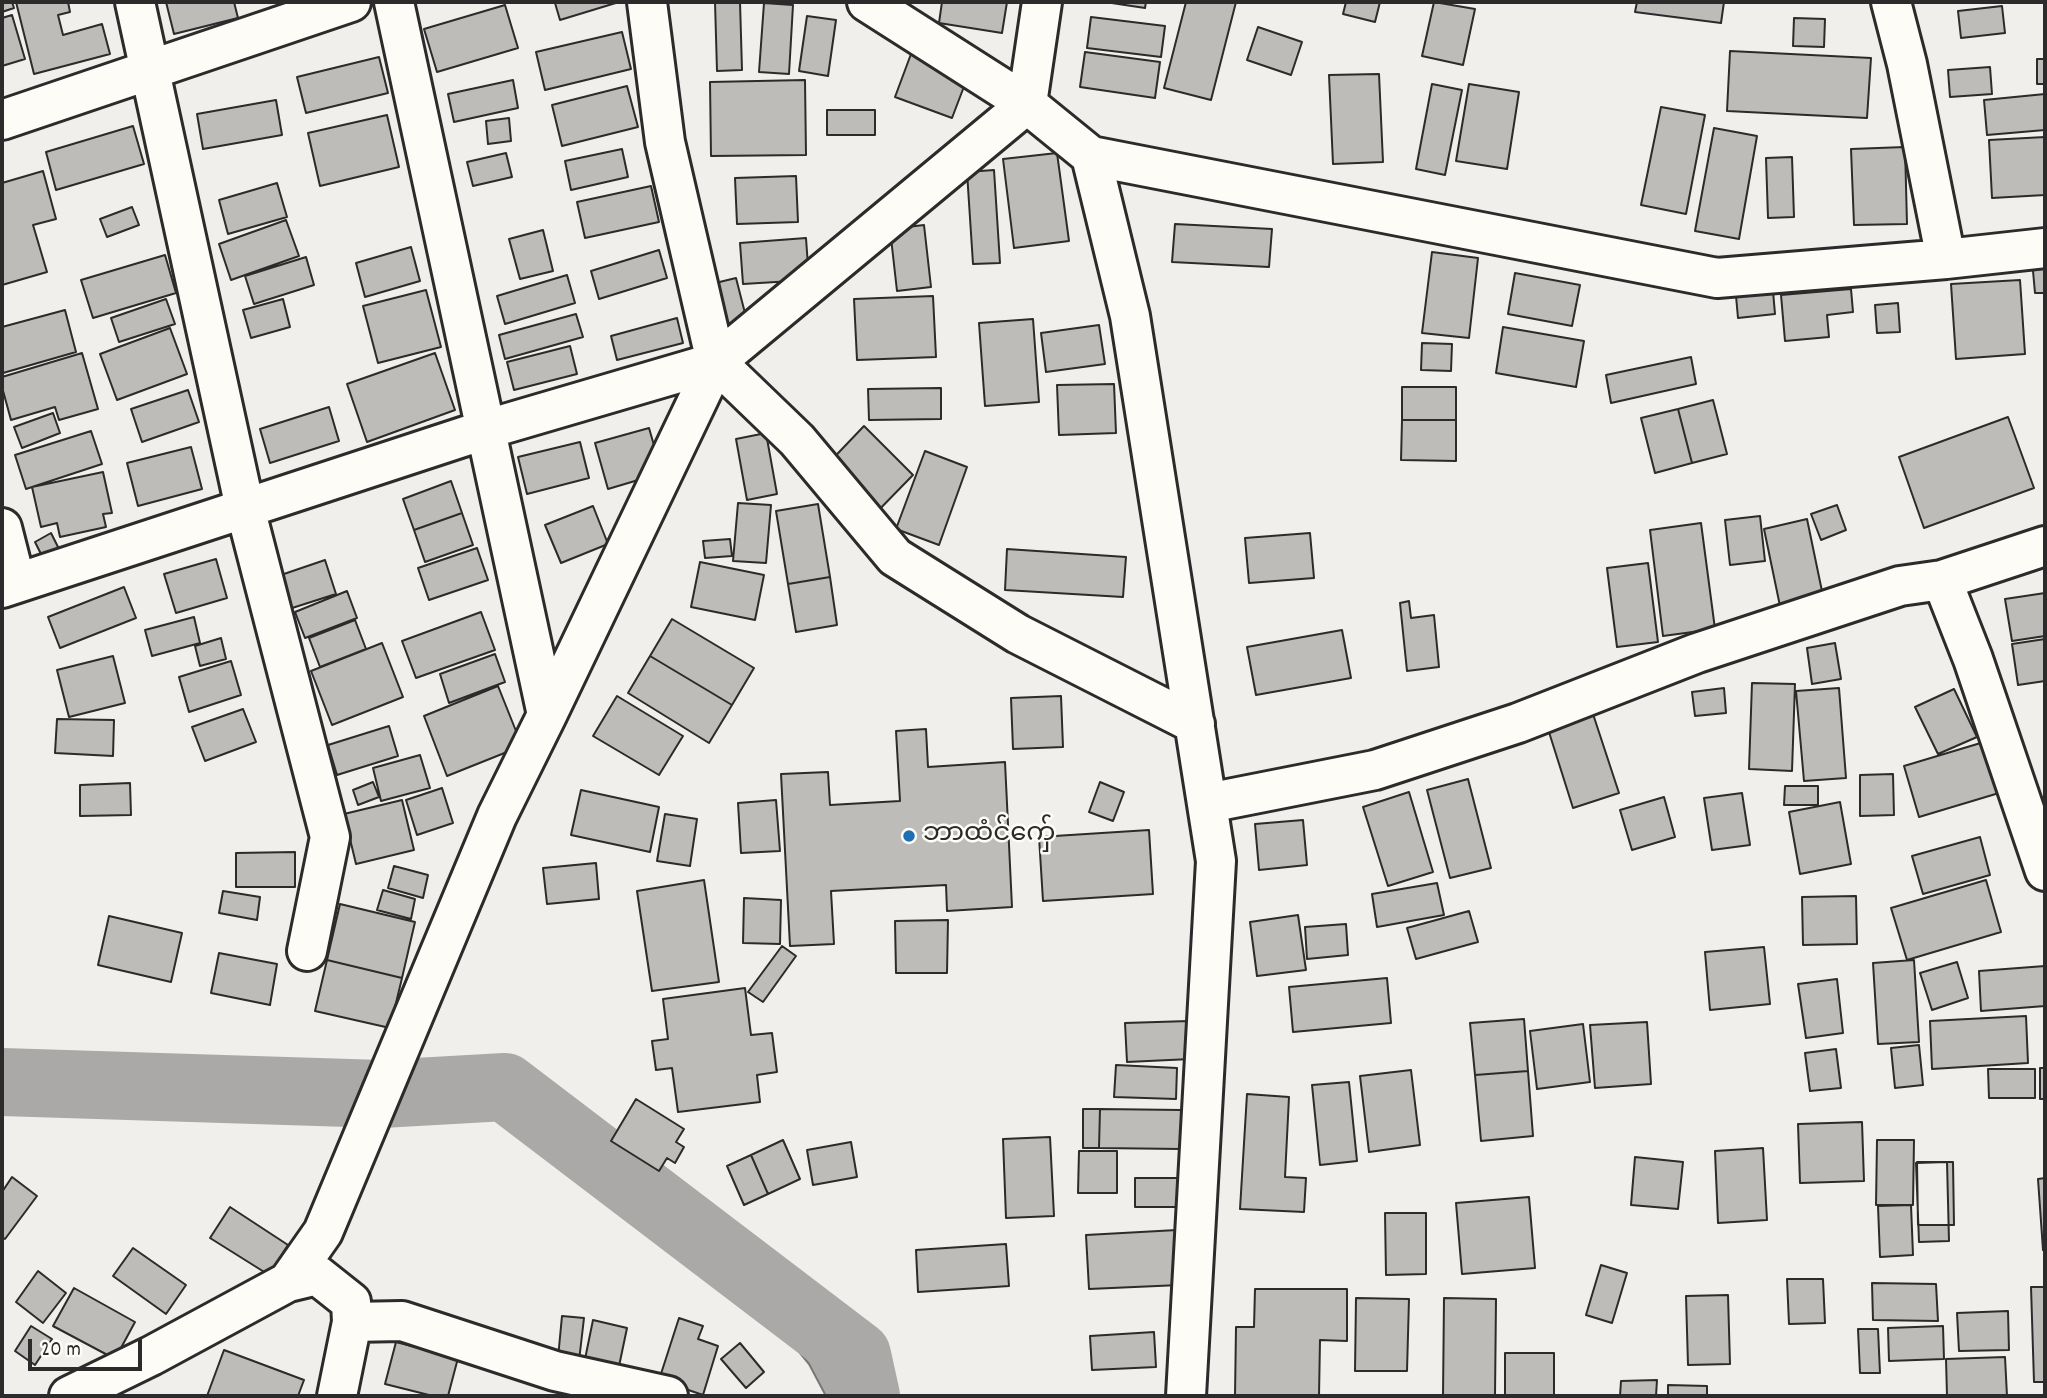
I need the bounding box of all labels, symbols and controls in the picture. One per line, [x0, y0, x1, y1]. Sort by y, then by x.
place label: ဘာထံင်ကှ်ေ [923, 820, 1055, 852]
marker: ဘာထံင်ကှ်ေ [901, 828, 917, 844]
scale bar [32, 1324, 145, 1368]
text: 20 m [41, 1336, 81, 1366]

